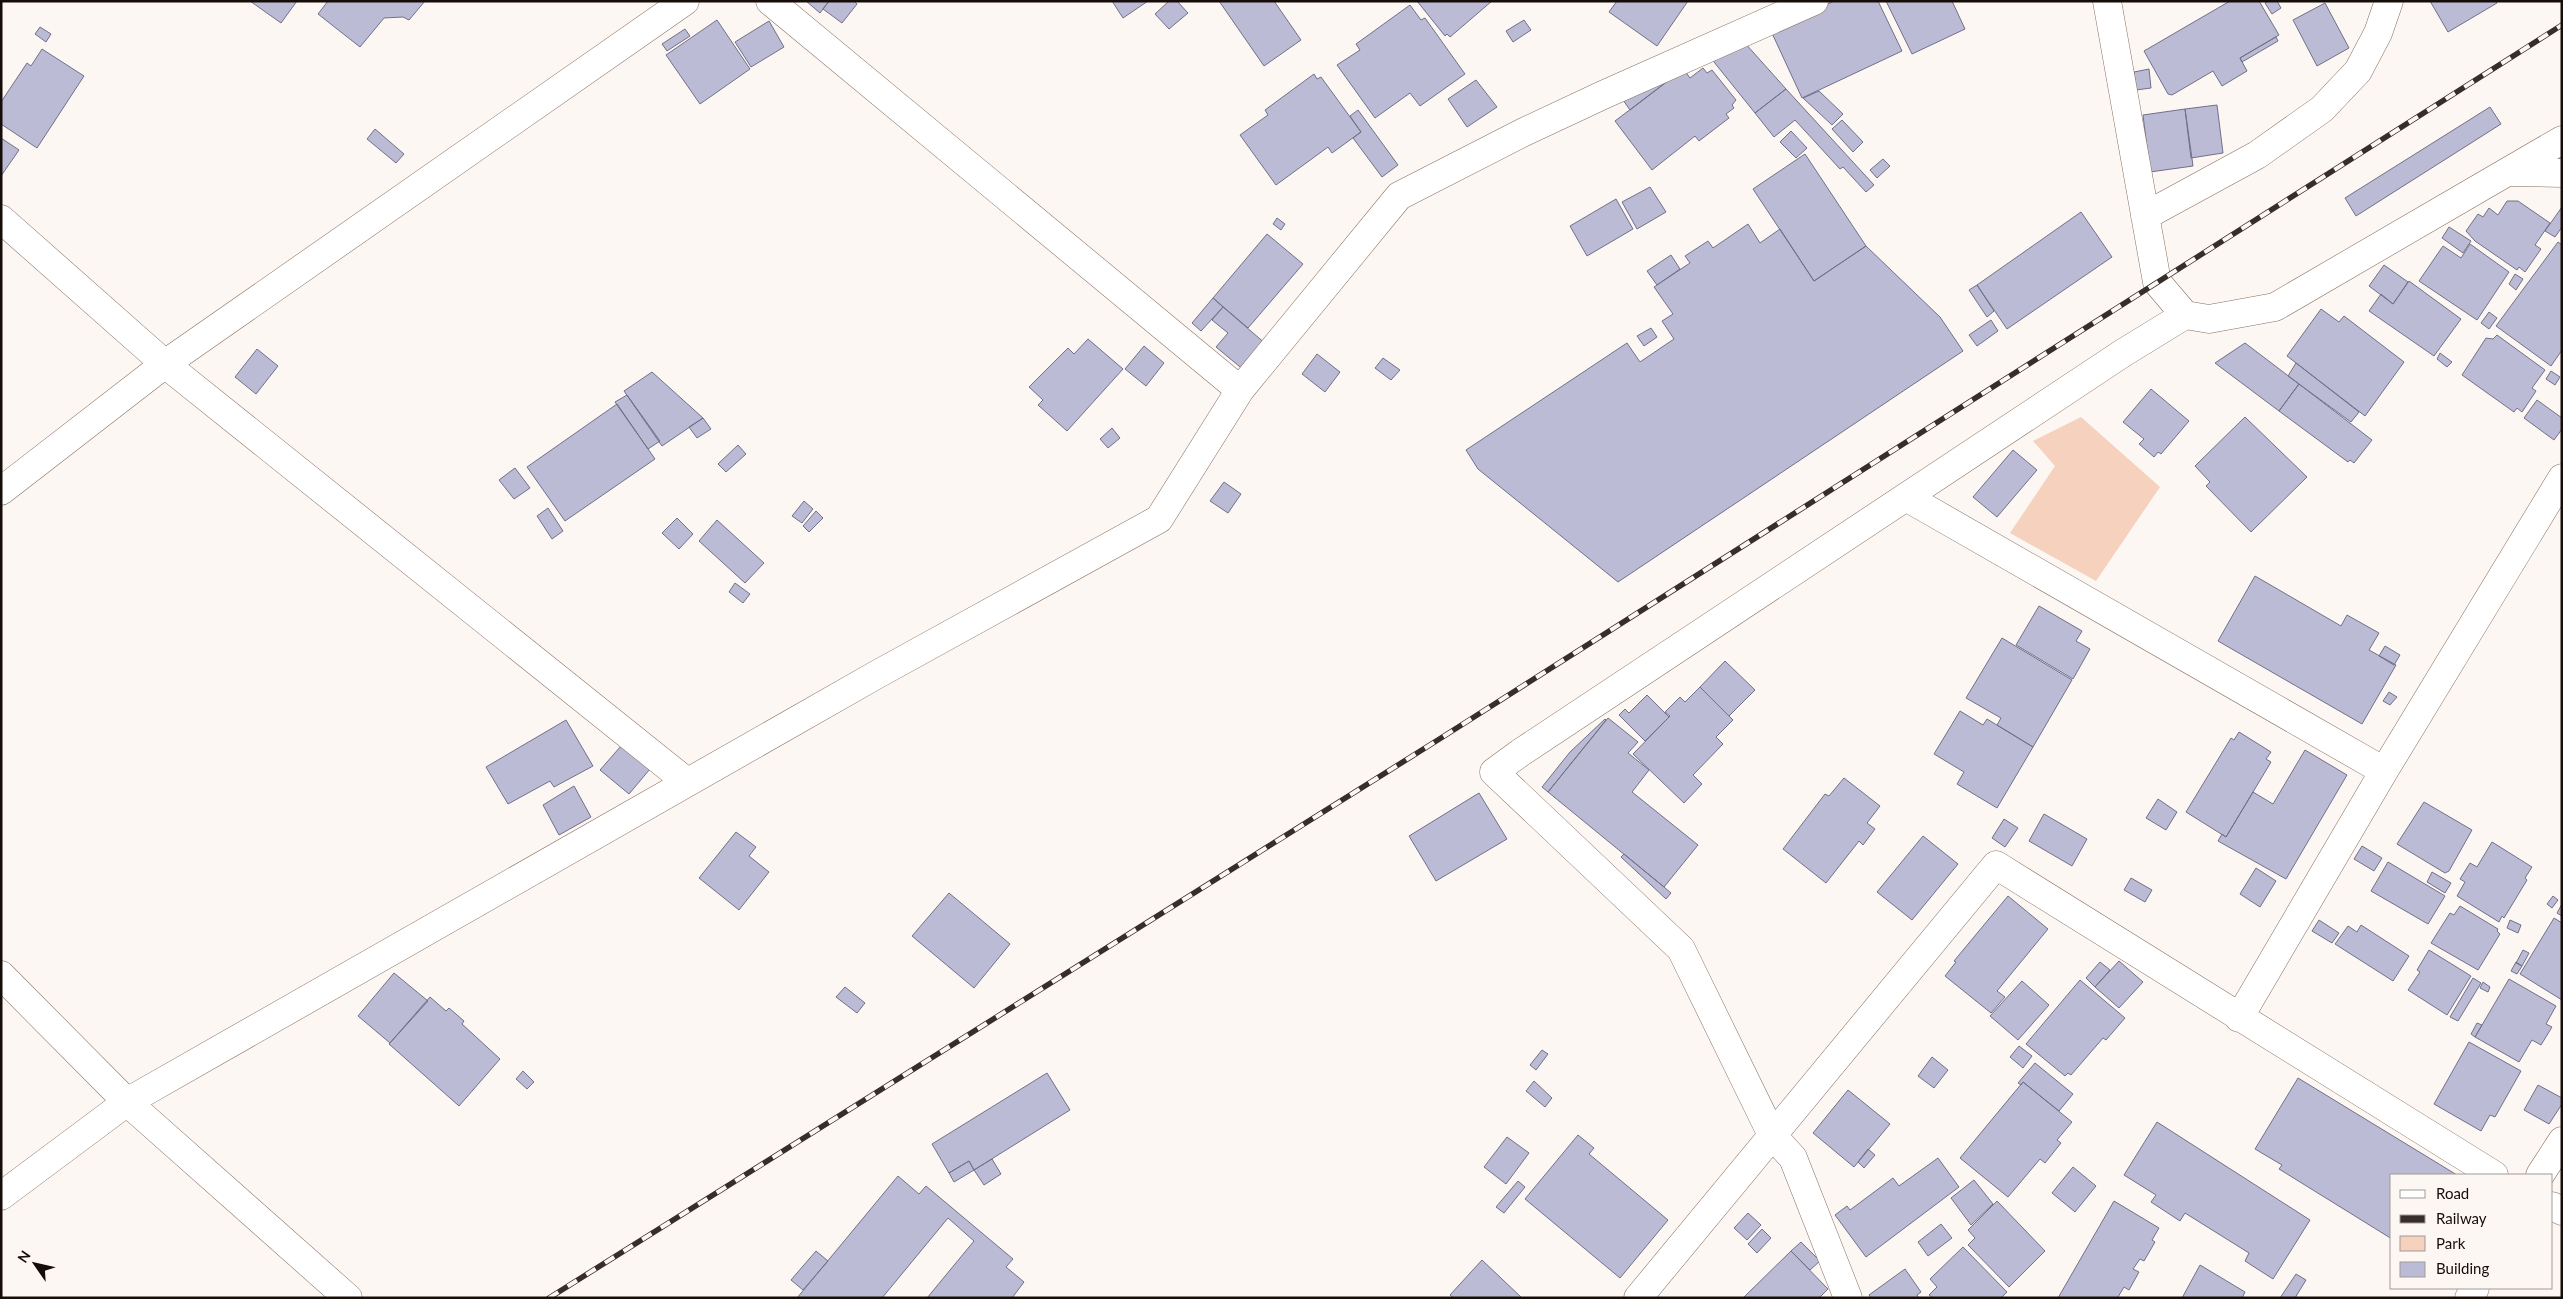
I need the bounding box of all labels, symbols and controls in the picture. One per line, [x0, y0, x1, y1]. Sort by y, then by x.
legend [2390, 1174, 2553, 1289]
text: Road [2436, 1184, 2469, 1202]
text: Railway [2436, 1209, 2487, 1227]
text: Park [2436, 1234, 2466, 1252]
north arrow [10, 1239, 60, 1289]
text: N [14, 1247, 34, 1266]
text: Building [2436, 1259, 2489, 1277]

